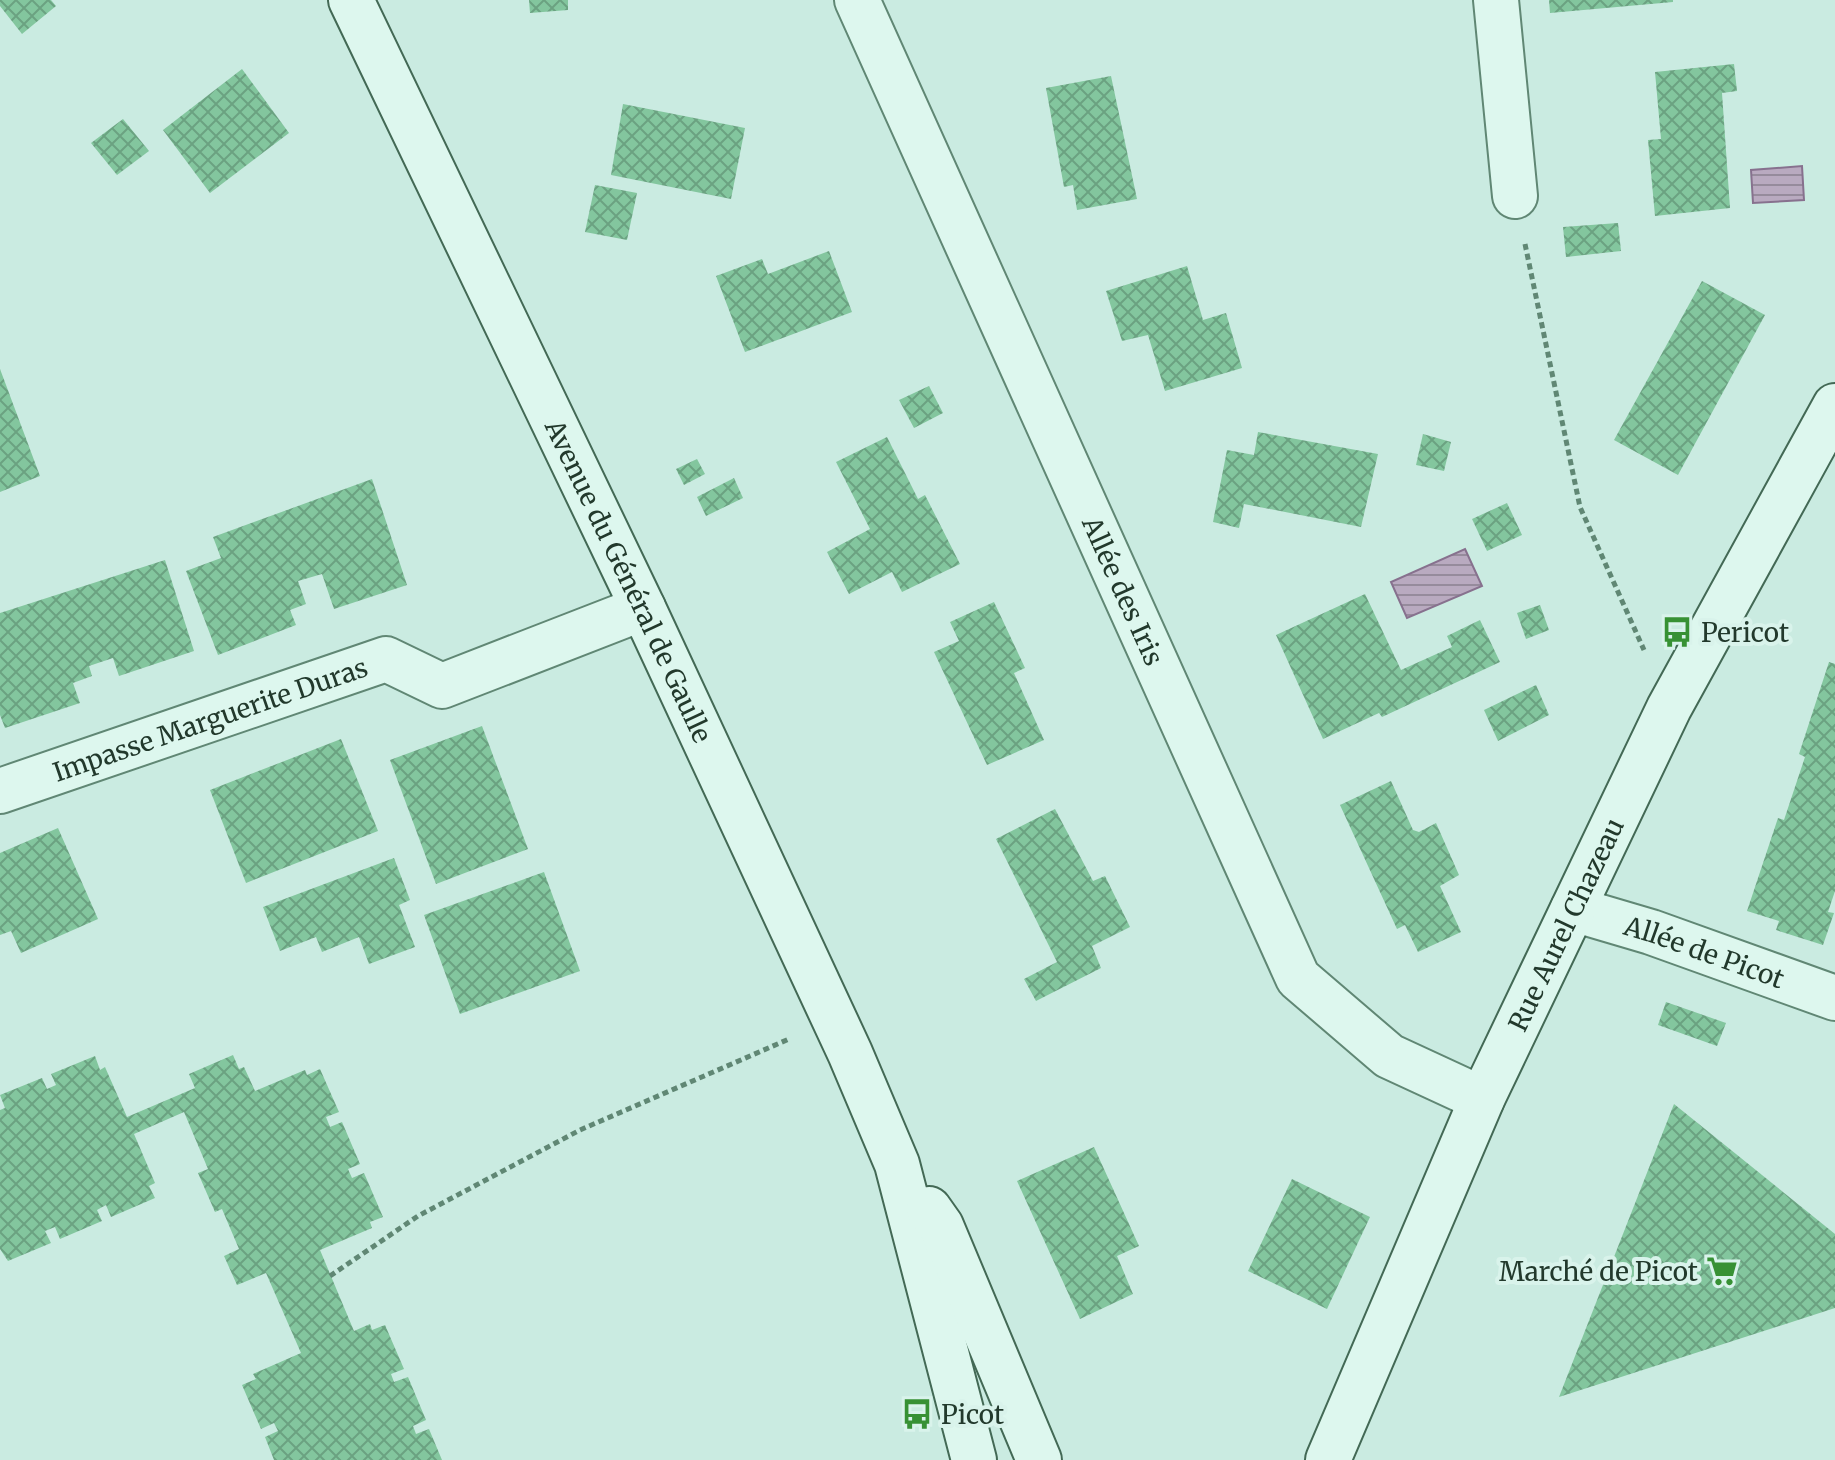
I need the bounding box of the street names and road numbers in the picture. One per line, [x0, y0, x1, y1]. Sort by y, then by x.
street label: Avenue du Général de Gaulle [538, 413, 720, 747]
street label: Allée des Iris [1075, 510, 1171, 670]
street label: Impasse Marguerite Duras [48, 650, 372, 788]
street label: Rue Aurel Chazeau [1501, 813, 1630, 1036]
street label: Allée de Picot [1619, 908, 1789, 995]

